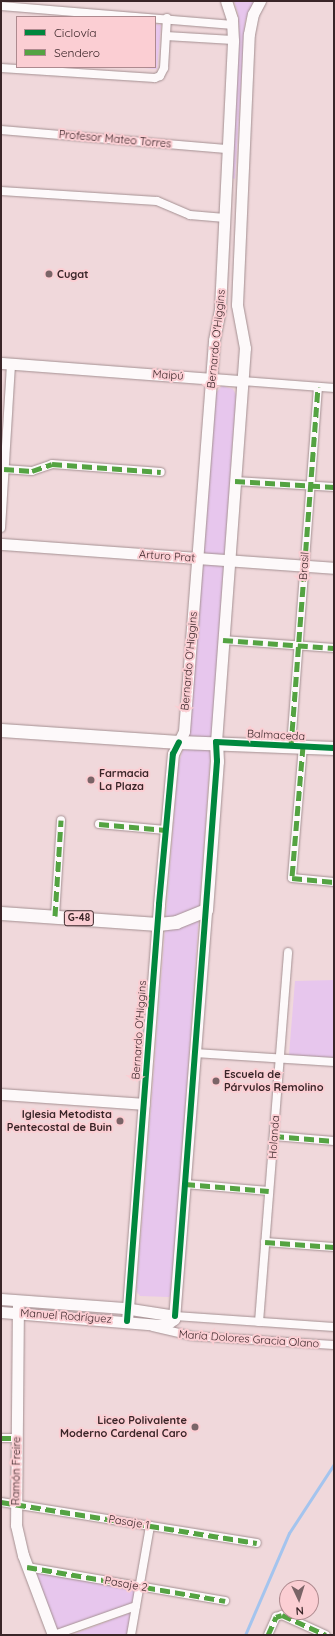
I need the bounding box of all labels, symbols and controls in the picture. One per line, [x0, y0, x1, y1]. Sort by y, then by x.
legend [16, 16, 156, 68]
text: Ciclovía [54, 25, 97, 40]
text: Sendero [54, 45, 100, 60]
street label: Profesor Mateo Torres [58, 128, 172, 150]
place label: Cugat [57, 267, 89, 281]
marker: Cugat [44, 269, 54, 279]
street label: Bernardo O'Higgins [204, 289, 228, 389]
street label: Maipú [152, 367, 184, 383]
street label: Arturo Prat [139, 547, 195, 565]
street label: Brasil [296, 552, 312, 580]
street label: Bernardo O'Higgins [178, 611, 200, 711]
street label: Balmaceda [247, 727, 305, 743]
place label: Farmacia La Plaza [99, 767, 149, 793]
marker: Farmacia La Plaza [86, 775, 96, 785]
road number: G-48 [63, 910, 95, 926]
street label: Bernardo O'Higgins [129, 980, 149, 1080]
place label: Escuela de Párvulos Remolino [224, 1068, 324, 1094]
marker: Escuela de Párvulos Remolino [211, 1076, 221, 1086]
place label: Iglesia Metodista Pentecostal de Buin [7, 1108, 112, 1134]
street label: Holanda [266, 1115, 282, 1159]
marker: Iglesia Metodista Pentecostal de Buin [115, 1116, 125, 1126]
street label: Manuel Rodríguez [20, 1306, 112, 1326]
street label: María Dolores Gracia Olano [178, 1328, 320, 1350]
place label: Liceo Polivalente Moderno Cardenal Caro [60, 1414, 187, 1440]
marker: Liceo Polivalente Moderno Cardenal Caro [190, 1422, 200, 1432]
street label: Ramón Freire [9, 1436, 23, 1506]
street label: Pasaje 1 [108, 1512, 150, 1532]
street label: Pasaje 2 [104, 1574, 148, 1594]
north arrow [279, 1580, 319, 1620]
text: N [295, 1604, 304, 1618]

